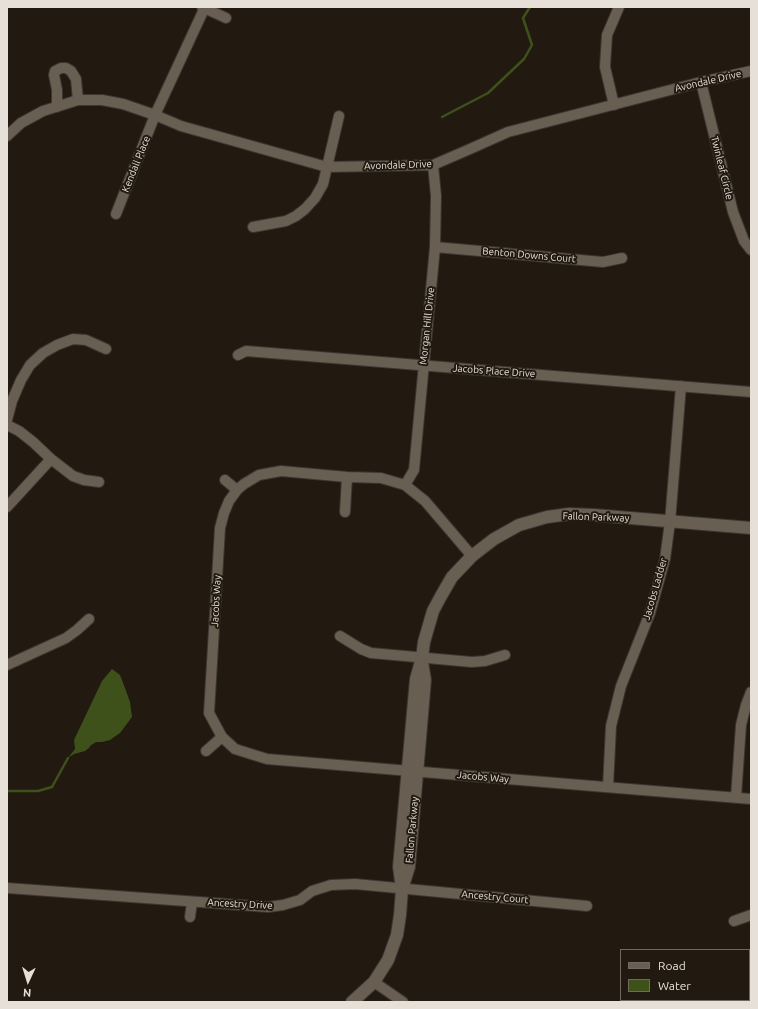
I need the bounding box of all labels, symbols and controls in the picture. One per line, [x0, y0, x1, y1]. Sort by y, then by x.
street label: Avondale Drive [674, 68, 742, 94]
street label: Kendall Place [119, 134, 153, 194]
street label: Twinleaf Circle [708, 135, 736, 201]
street label: Avondale Drive [364, 158, 432, 172]
street label: Benton Downs Court [482, 245, 576, 265]
street label: Morgan Hill Drive [417, 287, 437, 365]
street label: Jacobs Place Drive [452, 362, 536, 380]
street label: Fallon Parkway [562, 510, 630, 524]
street label: Jacobs Ladder [640, 556, 670, 622]
street label: Jacobs Way [209, 575, 223, 627]
street label: Jacobs Way [457, 769, 509, 785]
street label: Fallon Parkway [403, 796, 421, 864]
street label: Ancestry Court [461, 888, 529, 906]
street label: Ancestry Drive [207, 896, 273, 912]
legend [620, 949, 750, 1001]
text: Road [658, 959, 686, 972]
north arrow [8, 961, 48, 1001]
text: Water [658, 979, 691, 992]
text: N [23, 987, 32, 999]

